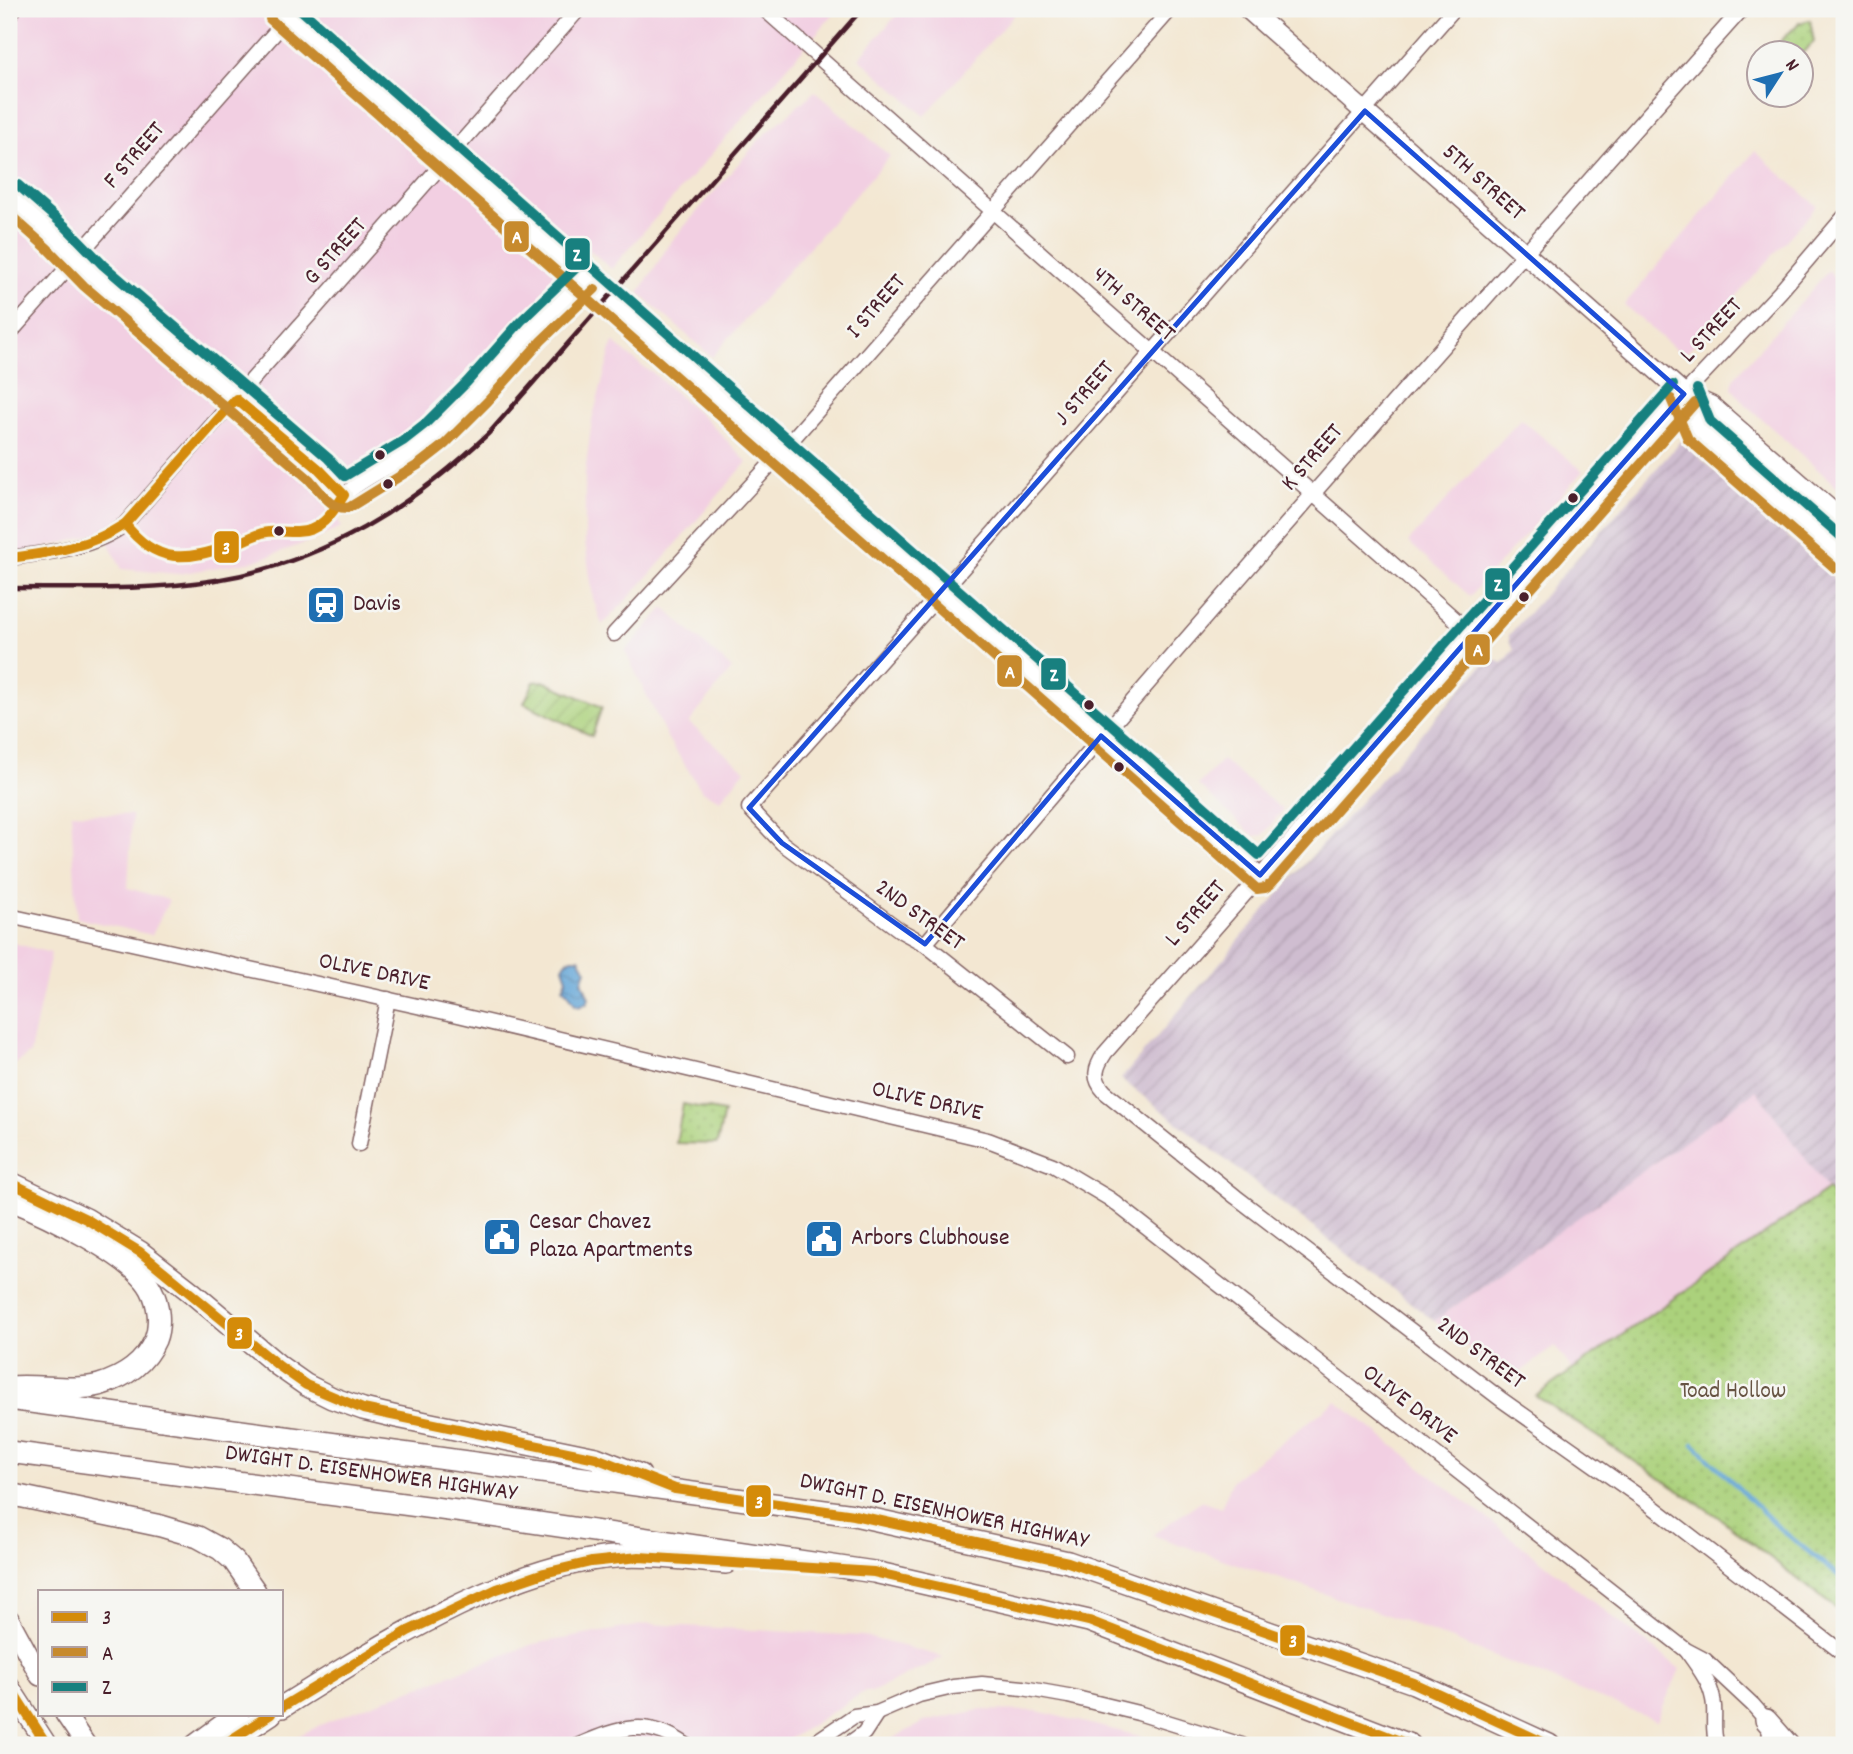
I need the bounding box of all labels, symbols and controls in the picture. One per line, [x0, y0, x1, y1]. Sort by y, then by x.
north arrow [1744, 38, 1814, 108]
text: N [1777, 54, 1805, 78]
street label: F STREET [96, 115, 174, 197]
street label: 5TH STREET [1434, 136, 1532, 230]
street label: G STREET [296, 210, 376, 293]
line badge: A [503, 220, 530, 253]
text: A [512, 226, 522, 253]
line badge: Z [564, 237, 591, 271]
text: Z [573, 244, 582, 271]
street label: 4TH STREET [1084, 259, 1182, 351]
street label: I STREET [839, 267, 915, 347]
street label: L STREET [1673, 290, 1751, 371]
street label: J STREET [1047, 353, 1124, 434]
street label: K STREET [1274, 416, 1352, 499]
unlabelled marker [373, 448, 387, 462]
unlabelled marker [381, 477, 395, 491]
unlabelled marker [1566, 491, 1580, 505]
unlabelled marker [272, 524, 286, 538]
line badge: 3 [213, 530, 240, 564]
text: 3 [222, 537, 230, 564]
line badge: Z [1484, 567, 1511, 601]
text: Z [1494, 574, 1503, 601]
station icon: Davis [305, 584, 347, 626]
place label: Davis [353, 588, 401, 622]
unlabelled marker [1517, 590, 1531, 604]
line badge: A [1464, 633, 1491, 666]
text: A [1473, 639, 1483, 666]
line badge: A [996, 654, 1023, 688]
line badge: Z [1040, 657, 1067, 691]
text: A [1005, 661, 1015, 688]
text: Z [1050, 664, 1059, 691]
unlabelled marker [1082, 698, 1096, 712]
unlabelled marker [1112, 760, 1126, 774]
street label: 2ND STREET [867, 872, 971, 960]
street label: L STREET [1157, 873, 1235, 955]
street label: OLIVE DRIVE [315, 945, 433, 1001]
street label: OLIVE DRIVE [868, 1073, 986, 1131]
place label: Cesar Chavez Plaza Apartments [529, 1206, 693, 1268]
public building icon: Cesar Chavez Plaza Apartments [481, 1216, 523, 1258]
public building icon: Arbors Clubhouse [803, 1218, 845, 1260]
place label: Arbors Clubhouse [851, 1222, 1010, 1256]
street label: 2ND STREET [1428, 1309, 1532, 1399]
line badge: 3 [226, 1316, 253, 1350]
text: 3 [235, 1323, 243, 1350]
street label: OLIVE DRIVE [1354, 1357, 1464, 1453]
park label: Toad Hollow [1680, 1375, 1786, 1409]
street label: DWIGHT D. EISENHOWER HIGHWAY [223, 1437, 520, 1511]
street label: DWIGHT D. EISENHOWER HIGHWAY [797, 1465, 1093, 1559]
line badge: 3 [745, 1484, 772, 1518]
text: 3 [755, 1491, 763, 1518]
legend [38, 1590, 284, 1716]
text: 3 [102, 1605, 111, 1635]
line badge: 3 [1279, 1624, 1306, 1657]
text: 3 [1289, 1630, 1297, 1657]
text: A [102, 1641, 113, 1671]
text: Z [102, 1675, 112, 1705]

